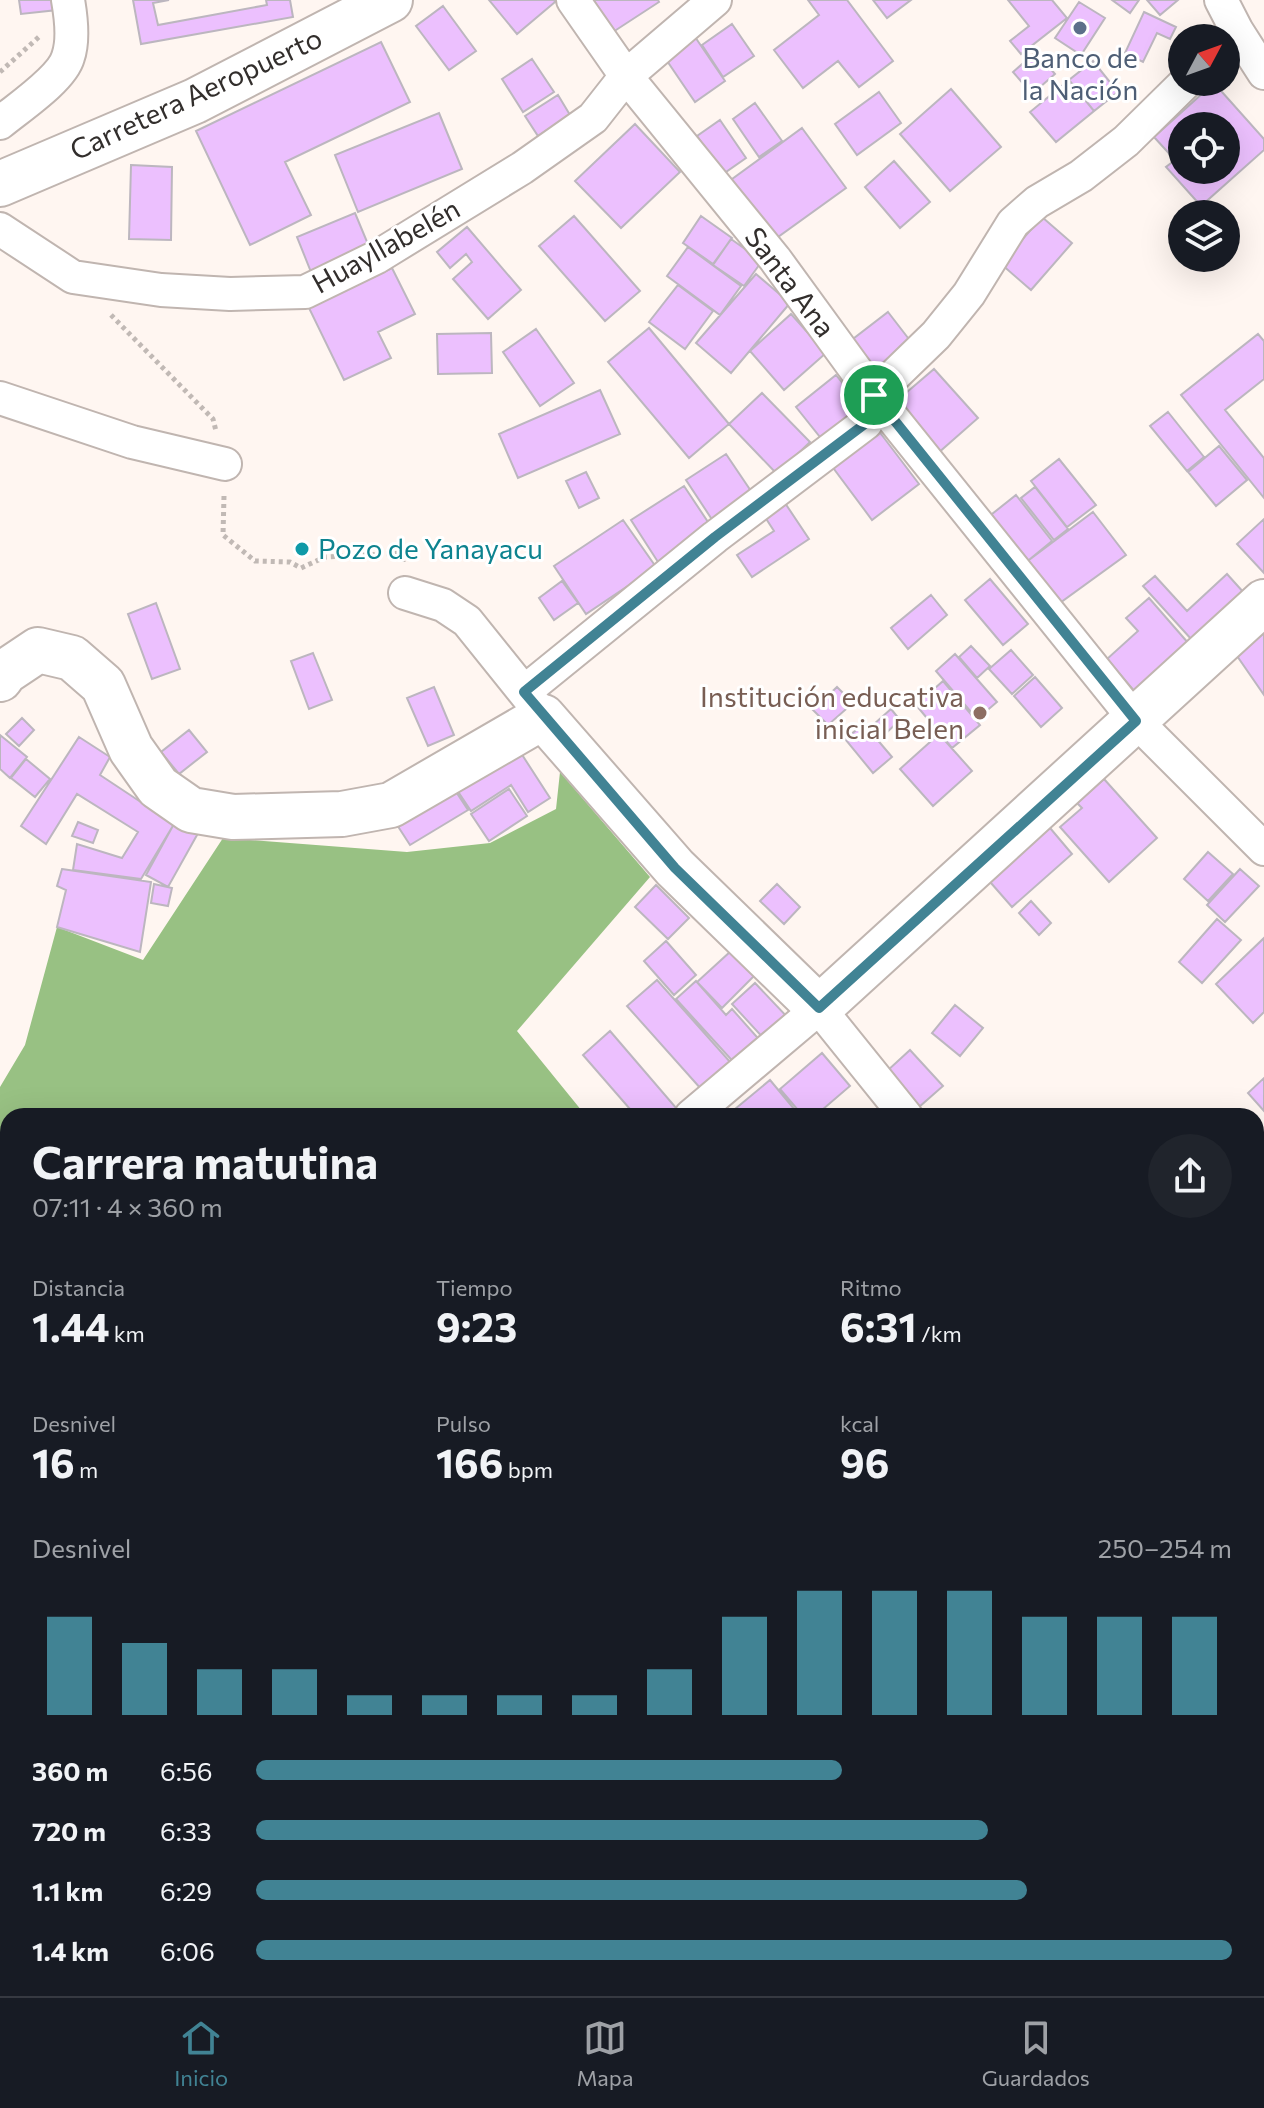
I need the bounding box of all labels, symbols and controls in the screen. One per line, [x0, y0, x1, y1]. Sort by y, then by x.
marker: Banco de la Nación [1071, 19, 1089, 37]
street label: Carretera Aeropuerto [64, 20, 327, 166]
north arrow [1168, 24, 1240, 96]
map controls [1168, 24, 1240, 272]
place label: Banco de la Nación [1022, 40, 1138, 106]
button: locate [1168, 112, 1240, 184]
street label: Huayllabelén [306, 191, 465, 300]
button: layers [1168, 200, 1240, 272]
street label: Santa Ana [739, 220, 843, 343]
pin [840, 361, 908, 429]
icon: arrive [852, 373, 896, 417]
place label: Pozo de Yanayacu [318, 531, 543, 565]
marker: Pozo de Yanayacu [293, 540, 311, 558]
place label: Institución educativa inicial Belen [700, 679, 964, 745]
marker: Institución educativa inicial Belen [971, 704, 989, 722]
text: Carrera matutina [32, 1134, 378, 1188]
button: share [1148, 1134, 1232, 1218]
text: 07:11 · 4 × 360 m [32, 1191, 223, 1222]
text: Distancia [32, 1274, 125, 1301]
text: Tiempo [436, 1274, 513, 1301]
text: Ritmo [840, 1274, 902, 1301]
text: 1.44 [32, 1301, 109, 1350]
text: 9:23 [436, 1301, 517, 1350]
text: 6:31 [840, 1301, 917, 1350]
text: km [109, 1320, 145, 1347]
text: /km [917, 1320, 962, 1347]
text: Desnivel [32, 1410, 116, 1437]
text: Pulso [436, 1410, 491, 1437]
text: kcal [840, 1410, 879, 1437]
text: 16 [32, 1437, 75, 1486]
text: 166 [436, 1437, 503, 1486]
text: 96 [840, 1437, 889, 1486]
text: m [75, 1456, 98, 1483]
text: bpm [503, 1456, 553, 1483]
text: Desnivel [32, 1532, 131, 1563]
text: 250–254 m [1098, 1532, 1232, 1563]
text: 360 m [32, 1755, 108, 1786]
text: 6:56 [160, 1755, 213, 1786]
text: 720 m [32, 1815, 106, 1846]
text: 6:33 [160, 1815, 212, 1846]
text: 1.1 km [32, 1875, 103, 1906]
text: 6:29 [160, 1875, 212, 1906]
text: 1.4 km [32, 1935, 109, 1966]
text: 6:06 [160, 1935, 215, 1966]
tab: Inicio [174, 2016, 228, 2091]
tab: Mapa [577, 2016, 633, 2091]
tab: Guardados [982, 2016, 1090, 2091]

